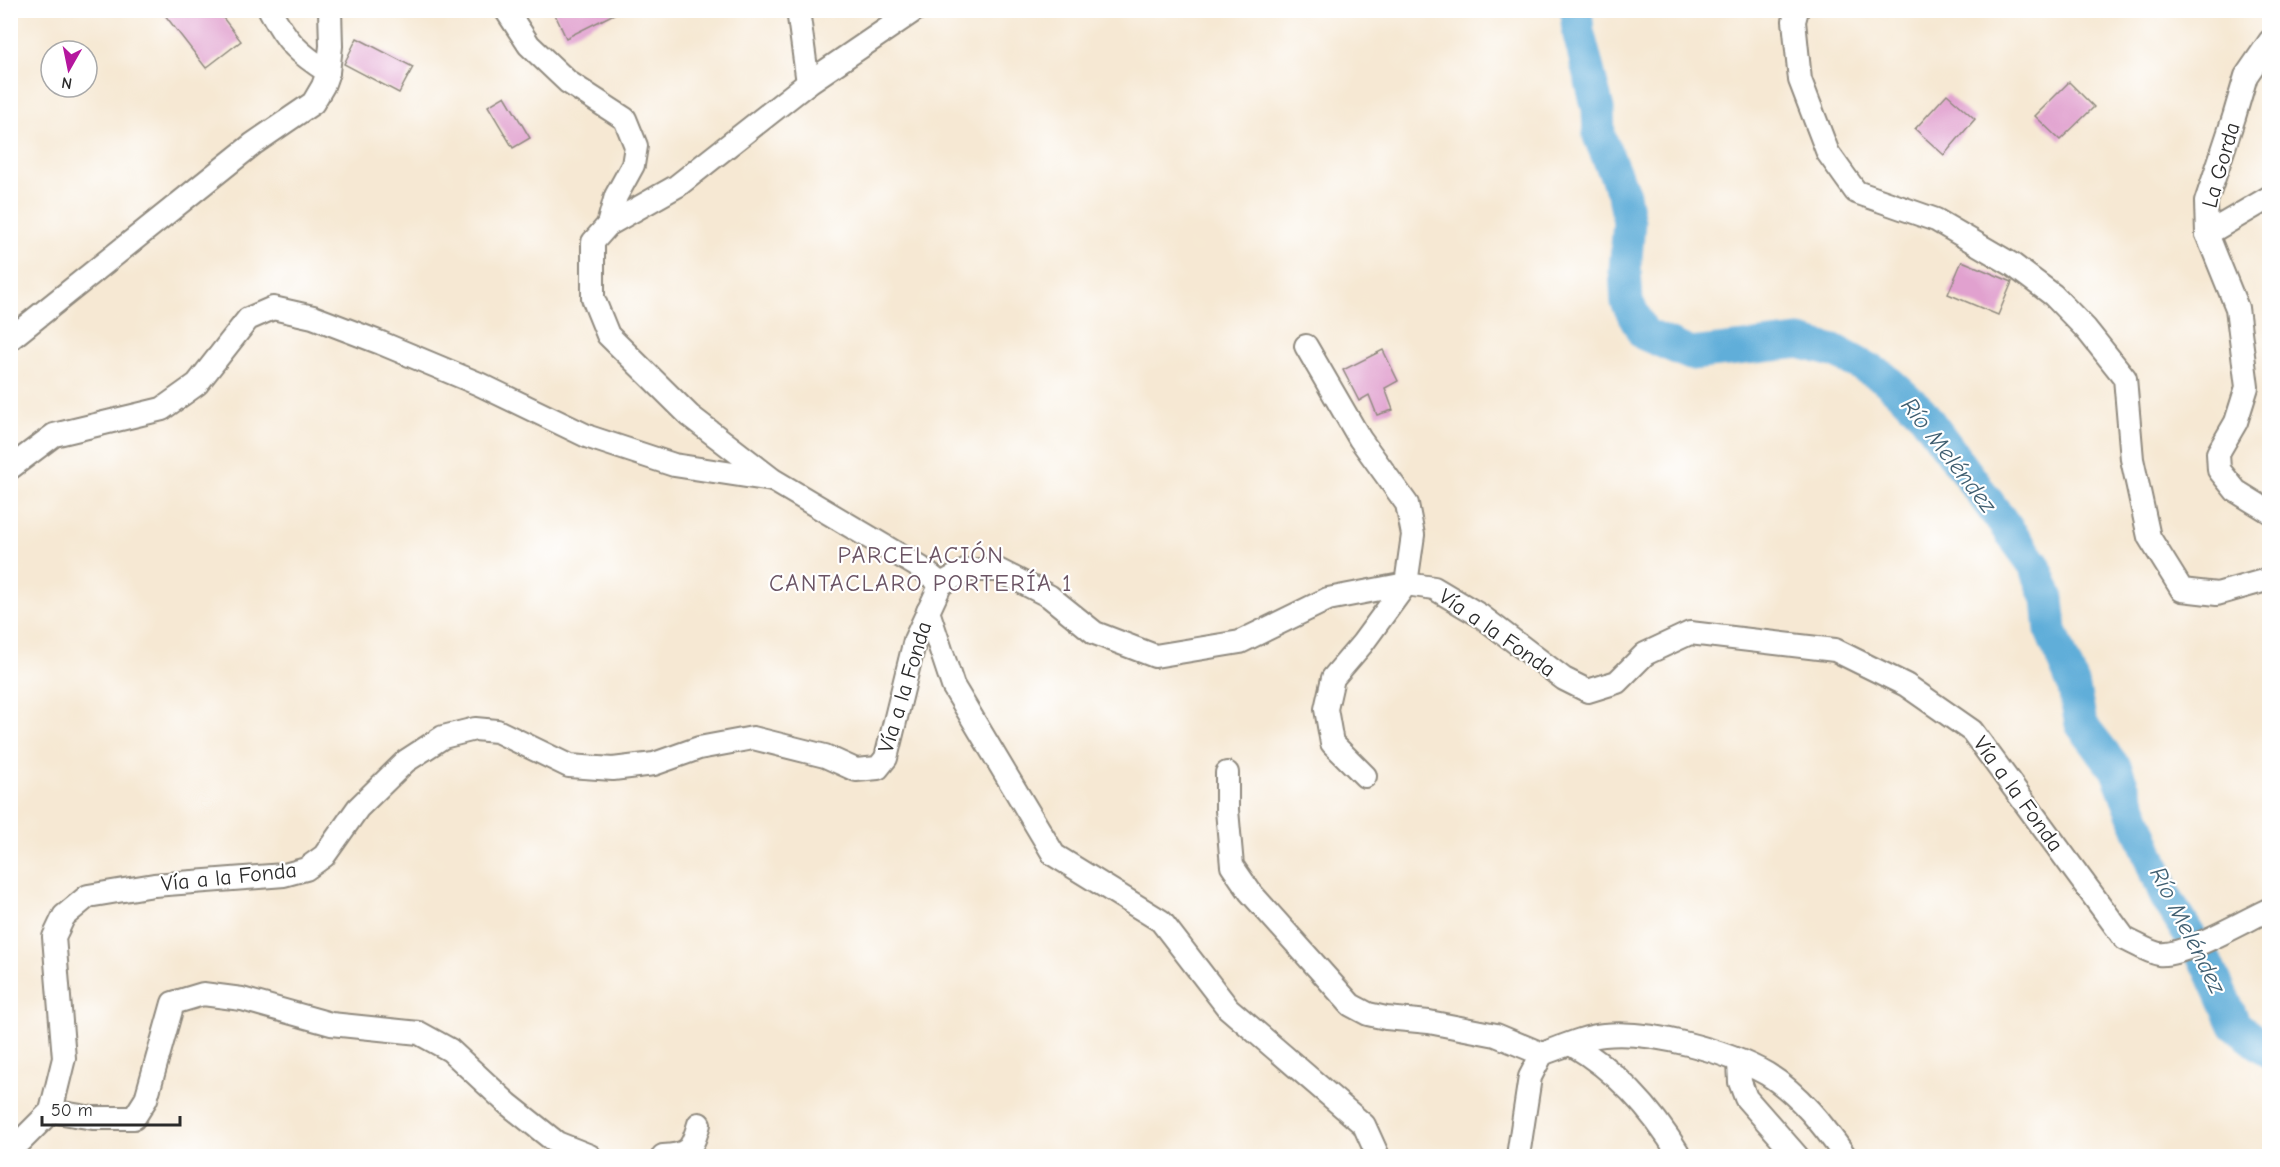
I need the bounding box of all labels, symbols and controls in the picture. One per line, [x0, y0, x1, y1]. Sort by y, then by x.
north arrow [39, 39, 99, 99]
text: N [60, 73, 73, 93]
street label: La Gorda [2196, 119, 2246, 211]
water label: Río Meléndez [1895, 392, 2003, 519]
district label: PARCELACIÓN CANTACLARO PORTERÍA 1 [769, 541, 1073, 597]
street label: Vía a la Fonda [1434, 583, 1560, 683]
street label: Vía a la Fonda [873, 618, 937, 756]
street label: Vía a la Fonda [1968, 731, 2068, 857]
street label: Vía a la Fonda [160, 857, 298, 897]
water label: Río Meléndez [2144, 862, 2232, 999]
scale bar [42, 1089, 180, 1127]
text: 50 m [51, 1100, 93, 1121]

